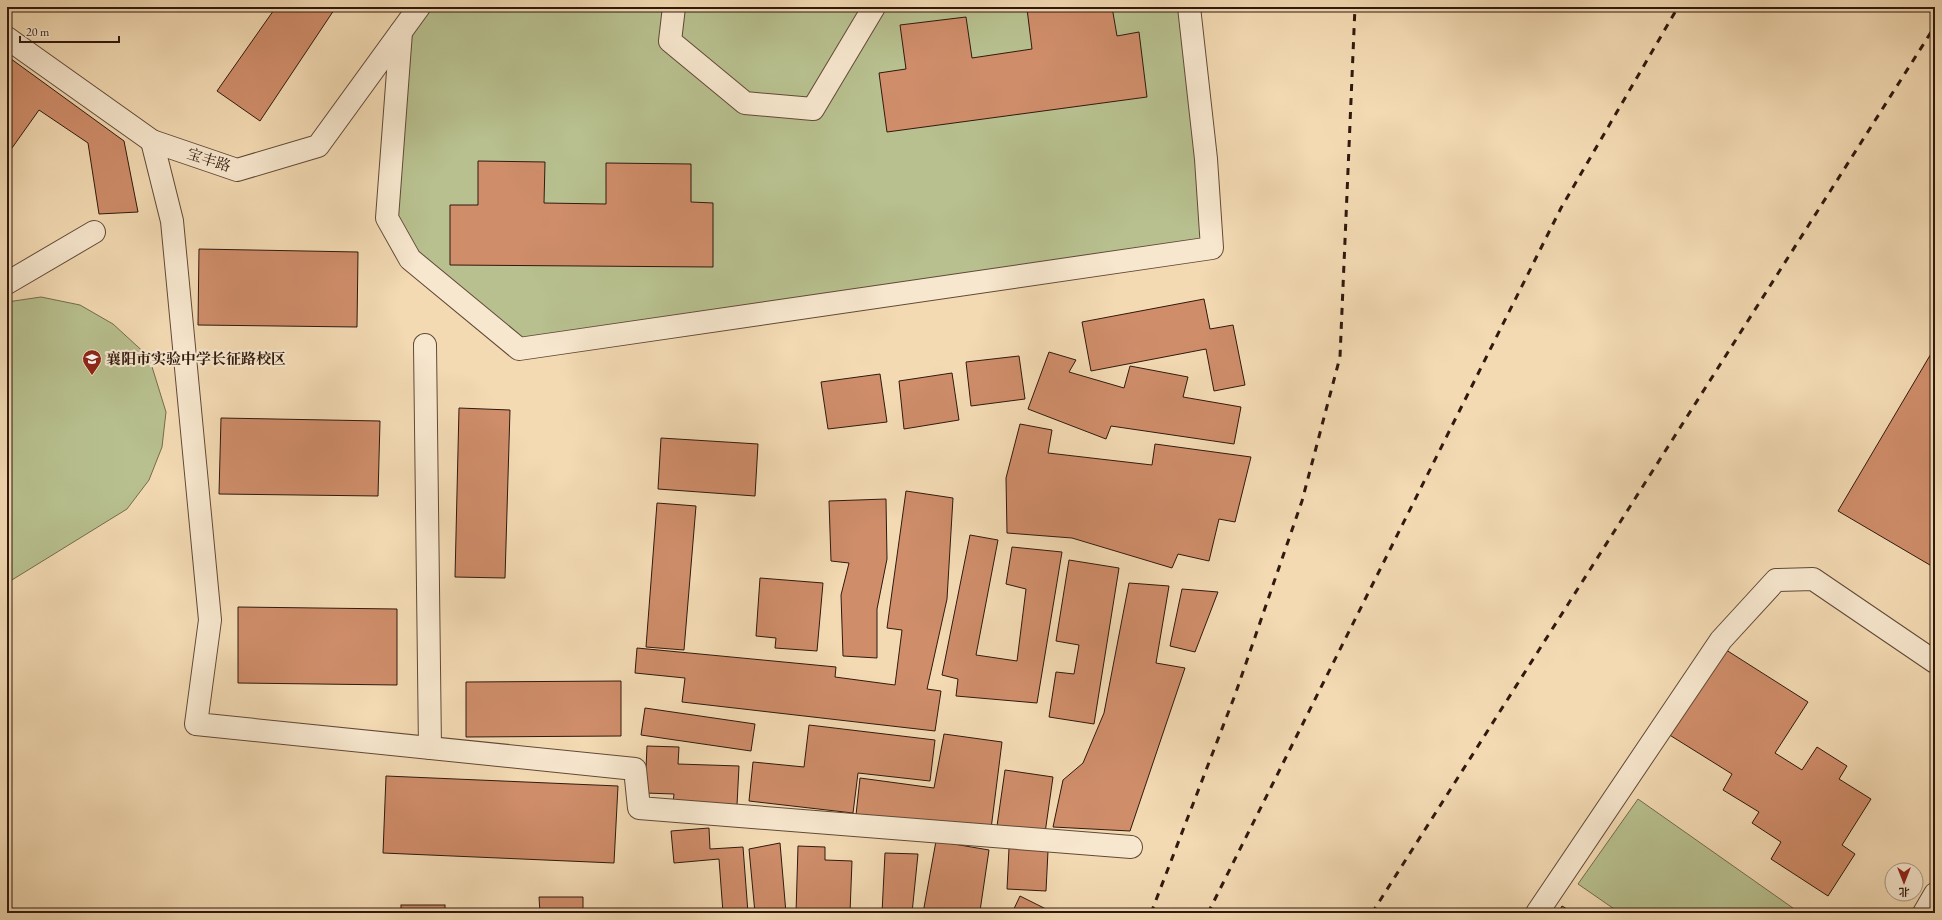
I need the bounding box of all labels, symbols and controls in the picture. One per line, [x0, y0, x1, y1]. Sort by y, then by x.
scale bar [20, 18, 119, 44]
text: 20 m [26, 24, 50, 40]
street label: 宝丰路 [185, 144, 233, 176]
school or university icon: 襄阳市实验中学长征路校区 [81, 348, 103, 376]
place label: 襄阳市实验中学长征路校区 [106, 349, 286, 368]
north arrow [1884, 862, 1924, 902]
text: 北 [1899, 885, 1910, 899]

